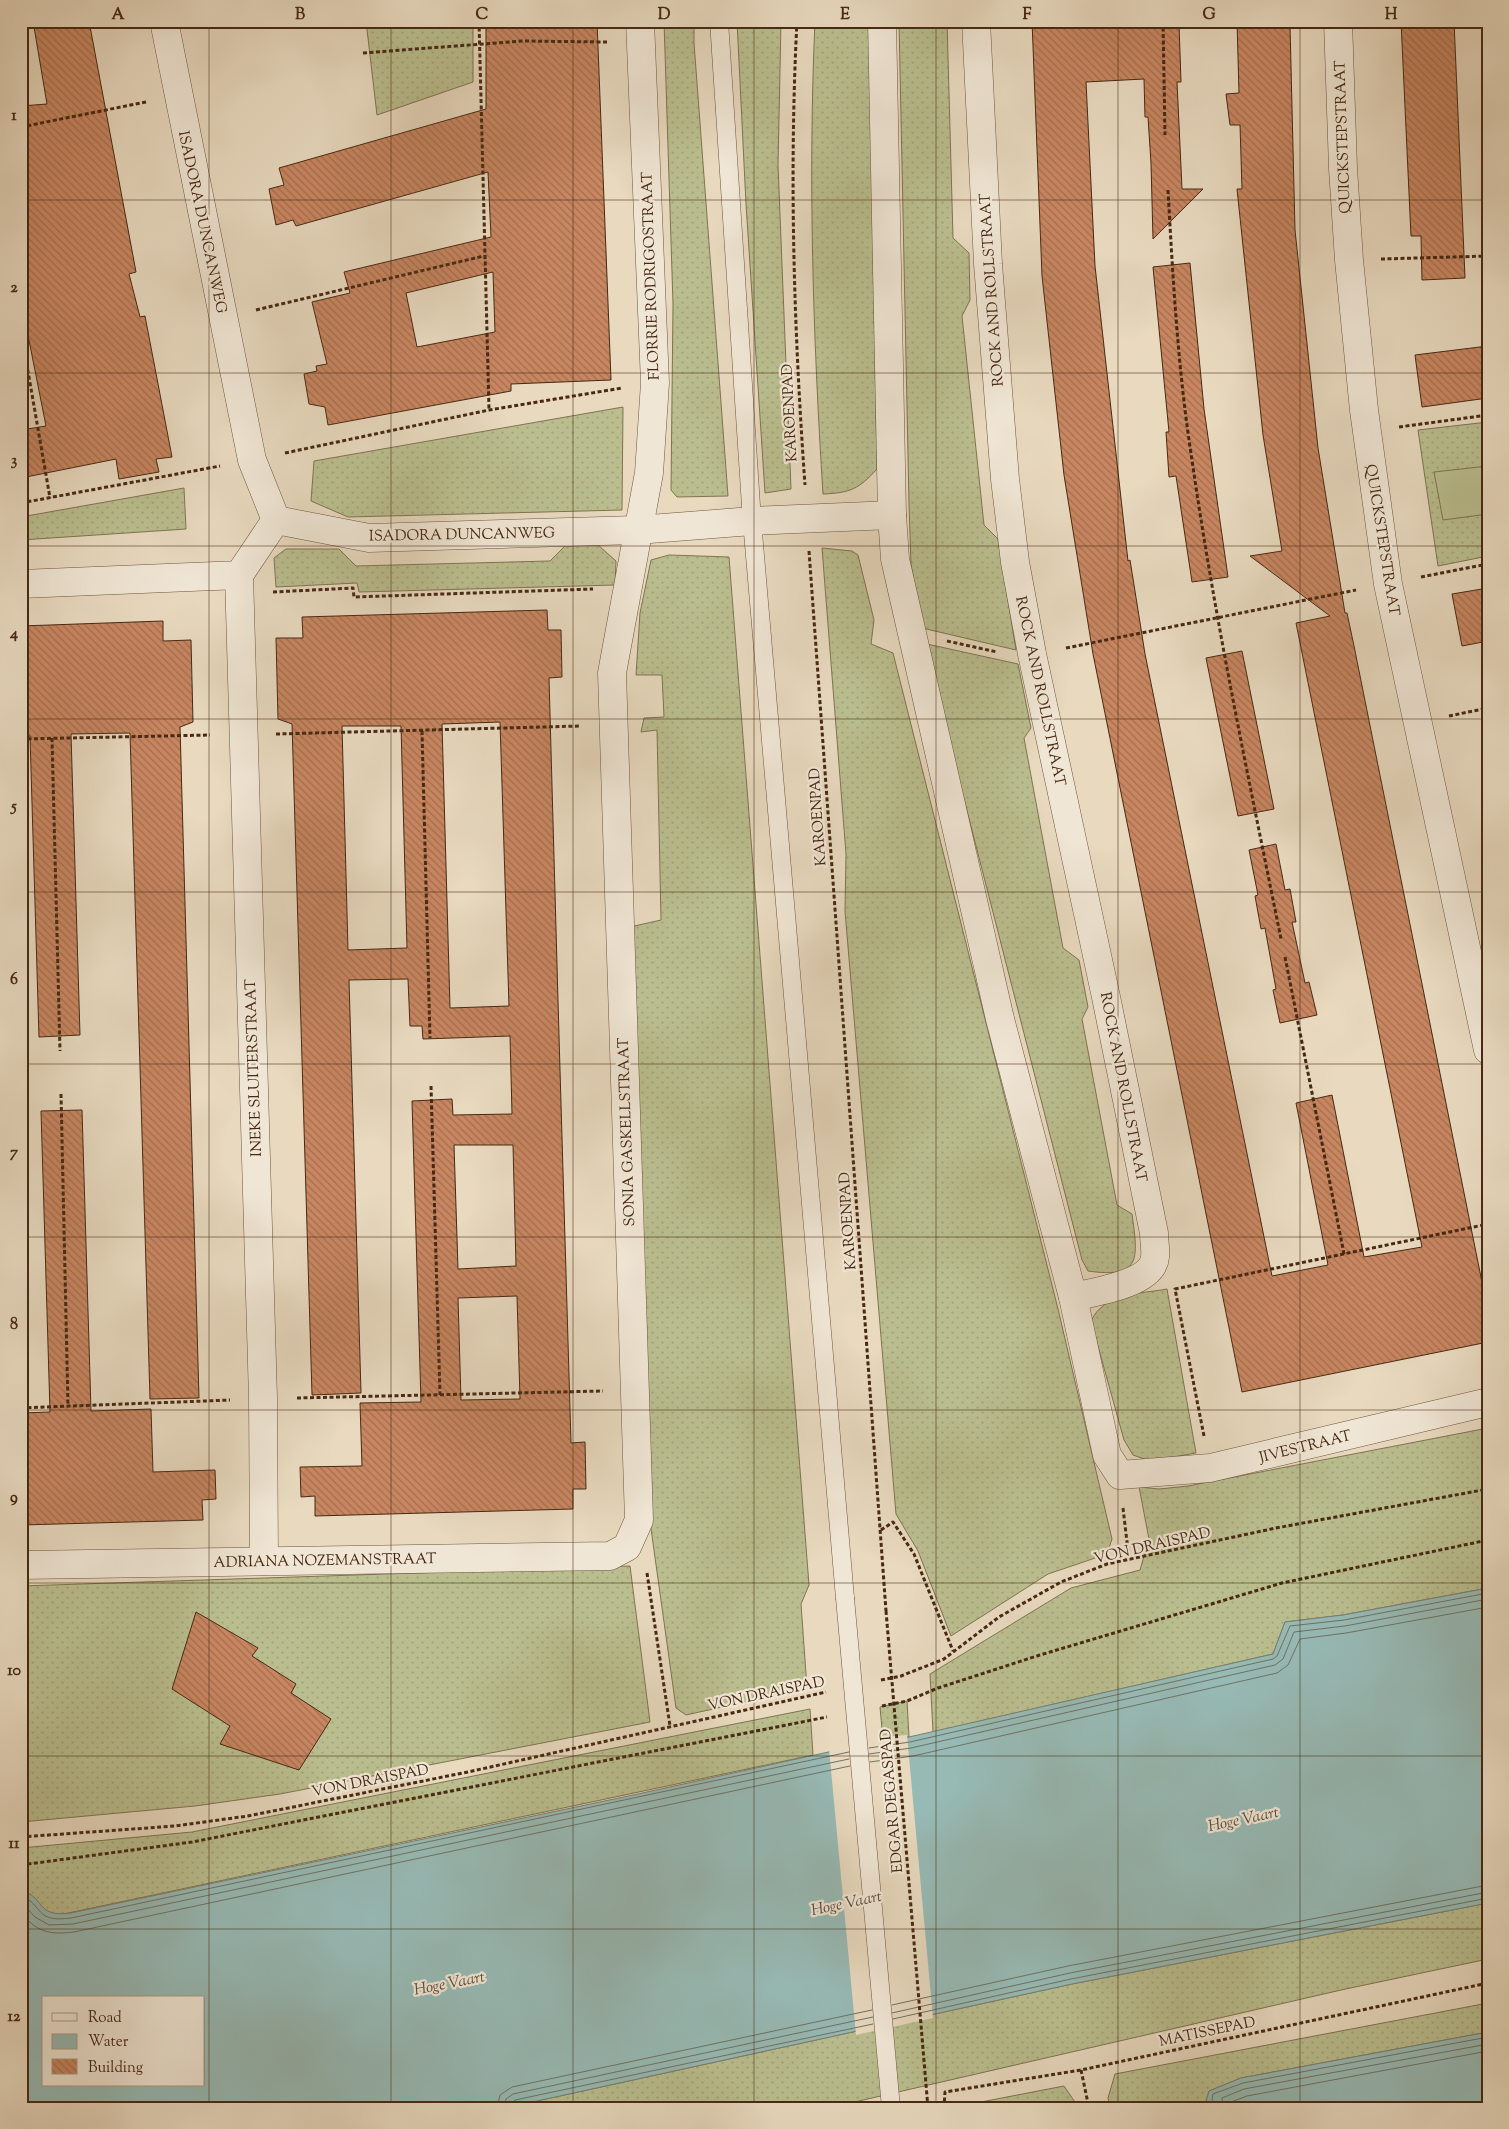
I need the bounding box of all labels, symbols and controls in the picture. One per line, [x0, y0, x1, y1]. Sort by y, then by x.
text: A [112, 4, 125, 27]
text: B [295, 4, 305, 27]
text: C [476, 4, 489, 27]
text: D [658, 4, 671, 27]
text: E [840, 4, 850, 27]
text: F [1023, 4, 1032, 27]
text: G [1202, 4, 1216, 27]
text: H [1385, 4, 1398, 27]
street label: QUICKSTEPSTRAAT [1330, 60, 1357, 214]
text: 1 [11, 105, 17, 128]
street label: ISADORA DUNCANWEG [172, 129, 231, 316]
street label: FLORRIE RODRIGOSTRAAT [637, 171, 666, 380]
street label: ROCK AND ROLLSTRAAT [975, 192, 1010, 387]
text: 2 [10, 277, 18, 300]
street label: KAROENPAD [777, 363, 804, 463]
text: 3 [11, 450, 18, 473]
street label: QUICKSTEPSTRAAT [1359, 463, 1404, 618]
street label: ISADORA DUNCANWEG [369, 523, 555, 548]
street label: ROCK AND ROLLSTRAAT [1009, 594, 1070, 789]
text: 4 [9, 623, 18, 646]
street label: KAROENPAD [805, 767, 832, 867]
text: 5 [9, 796, 17, 819]
text: 6 [10, 969, 18, 992]
street label: INEKE SLUITERSTRAAT [241, 978, 268, 1157]
street label: ROCK AND ROLLSTRAAT [1094, 990, 1151, 1185]
street label: SONIA GASKELLSTRAAT [614, 1037, 641, 1227]
text: 7 [10, 1142, 19, 1165]
street label: KAROENPAD [835, 1171, 862, 1271]
text: 8 [10, 1314, 18, 1337]
street label: JIVESTRAAT [1256, 1426, 1354, 1469]
text: 9 [10, 1487, 18, 1510]
street label: VON DRAISPAD [1092, 1523, 1213, 1570]
street label: ADRIANA NOZEMANSTRAAT [213, 1549, 437, 1574]
text: 10 [7, 1660, 21, 1683]
street label: VON DRAISPAD [706, 1672, 827, 1717]
street label: EDGAR DEGASPAD [876, 1728, 909, 1874]
street label: VON DRAISPAD [310, 1760, 431, 1803]
water label: Hoge Vaart [1206, 1802, 1281, 1839]
text: 11 [9, 1833, 20, 1856]
water label: Hoge Vaart [809, 1886, 884, 1923]
water label: Hoge Vaart [412, 1966, 487, 2003]
legend [42, 1996, 205, 2086]
text: 12 [8, 2006, 21, 2029]
text: Road [88, 2008, 122, 2029]
street label: MATISSEPAD [1157, 2012, 1258, 2053]
text: Water [88, 2032, 129, 2053]
text: Building [88, 2058, 143, 2079]

